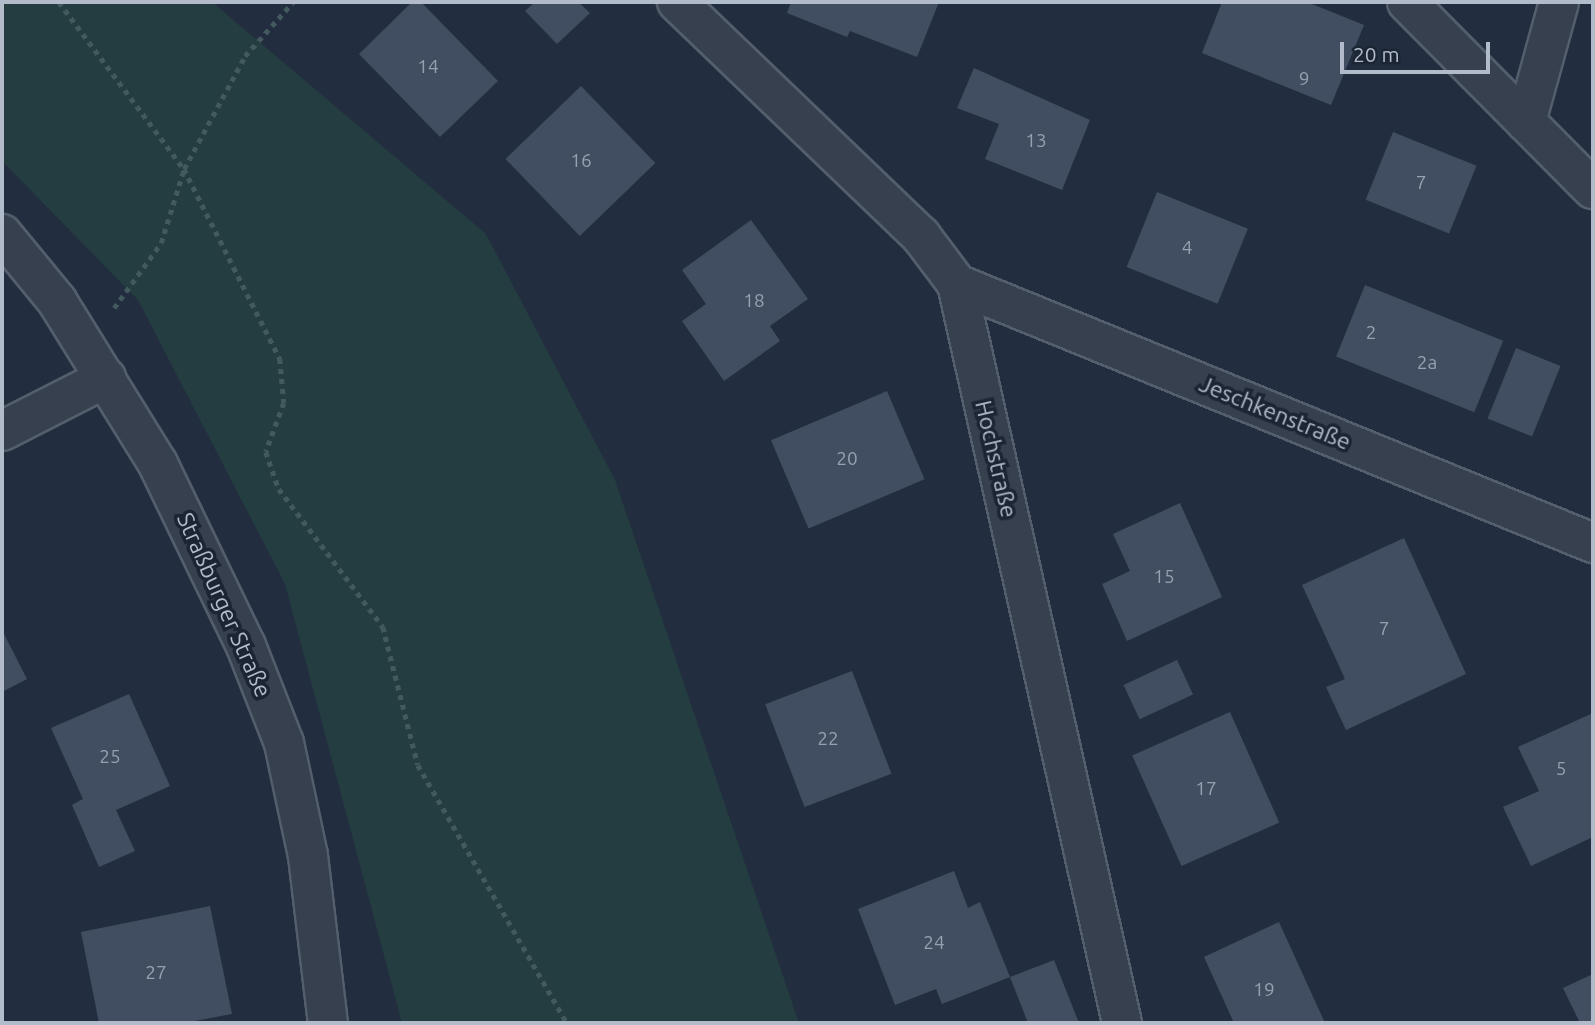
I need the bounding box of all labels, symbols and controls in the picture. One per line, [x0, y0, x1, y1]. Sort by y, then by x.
scale bar [1343, 28, 1494, 72]
text: 20 m [1353, 42, 1400, 66]
house number: 14 [417, 56, 439, 78]
house number: 9 [1299, 68, 1309, 90]
house number: 13 [1025, 130, 1047, 152]
house number: 16 [570, 150, 592, 172]
house number: 7 [1416, 172, 1426, 194]
house number: 4 [1182, 237, 1192, 259]
house number: 18 [743, 290, 765, 312]
house number: 2 [1366, 322, 1376, 344]
house number: 2a [1417, 352, 1437, 374]
street label: Jeschkenstraße [1195, 370, 1355, 456]
street label: Hochstraße [969, 398, 1023, 520]
house number: 20 [836, 448, 858, 470]
street label: Straßburger Straße [171, 509, 277, 701]
house number: 15 [1153, 566, 1175, 588]
house number: 7 [1379, 618, 1389, 640]
house number: 22 [817, 728, 839, 750]
house number: 25 [99, 746, 121, 768]
house number: 5 [1556, 758, 1566, 780]
house number: 17 [1195, 778, 1217, 800]
house number: 24 [923, 932, 945, 954]
house number: 27 [145, 962, 167, 984]
house number: 19 [1253, 979, 1275, 1001]

